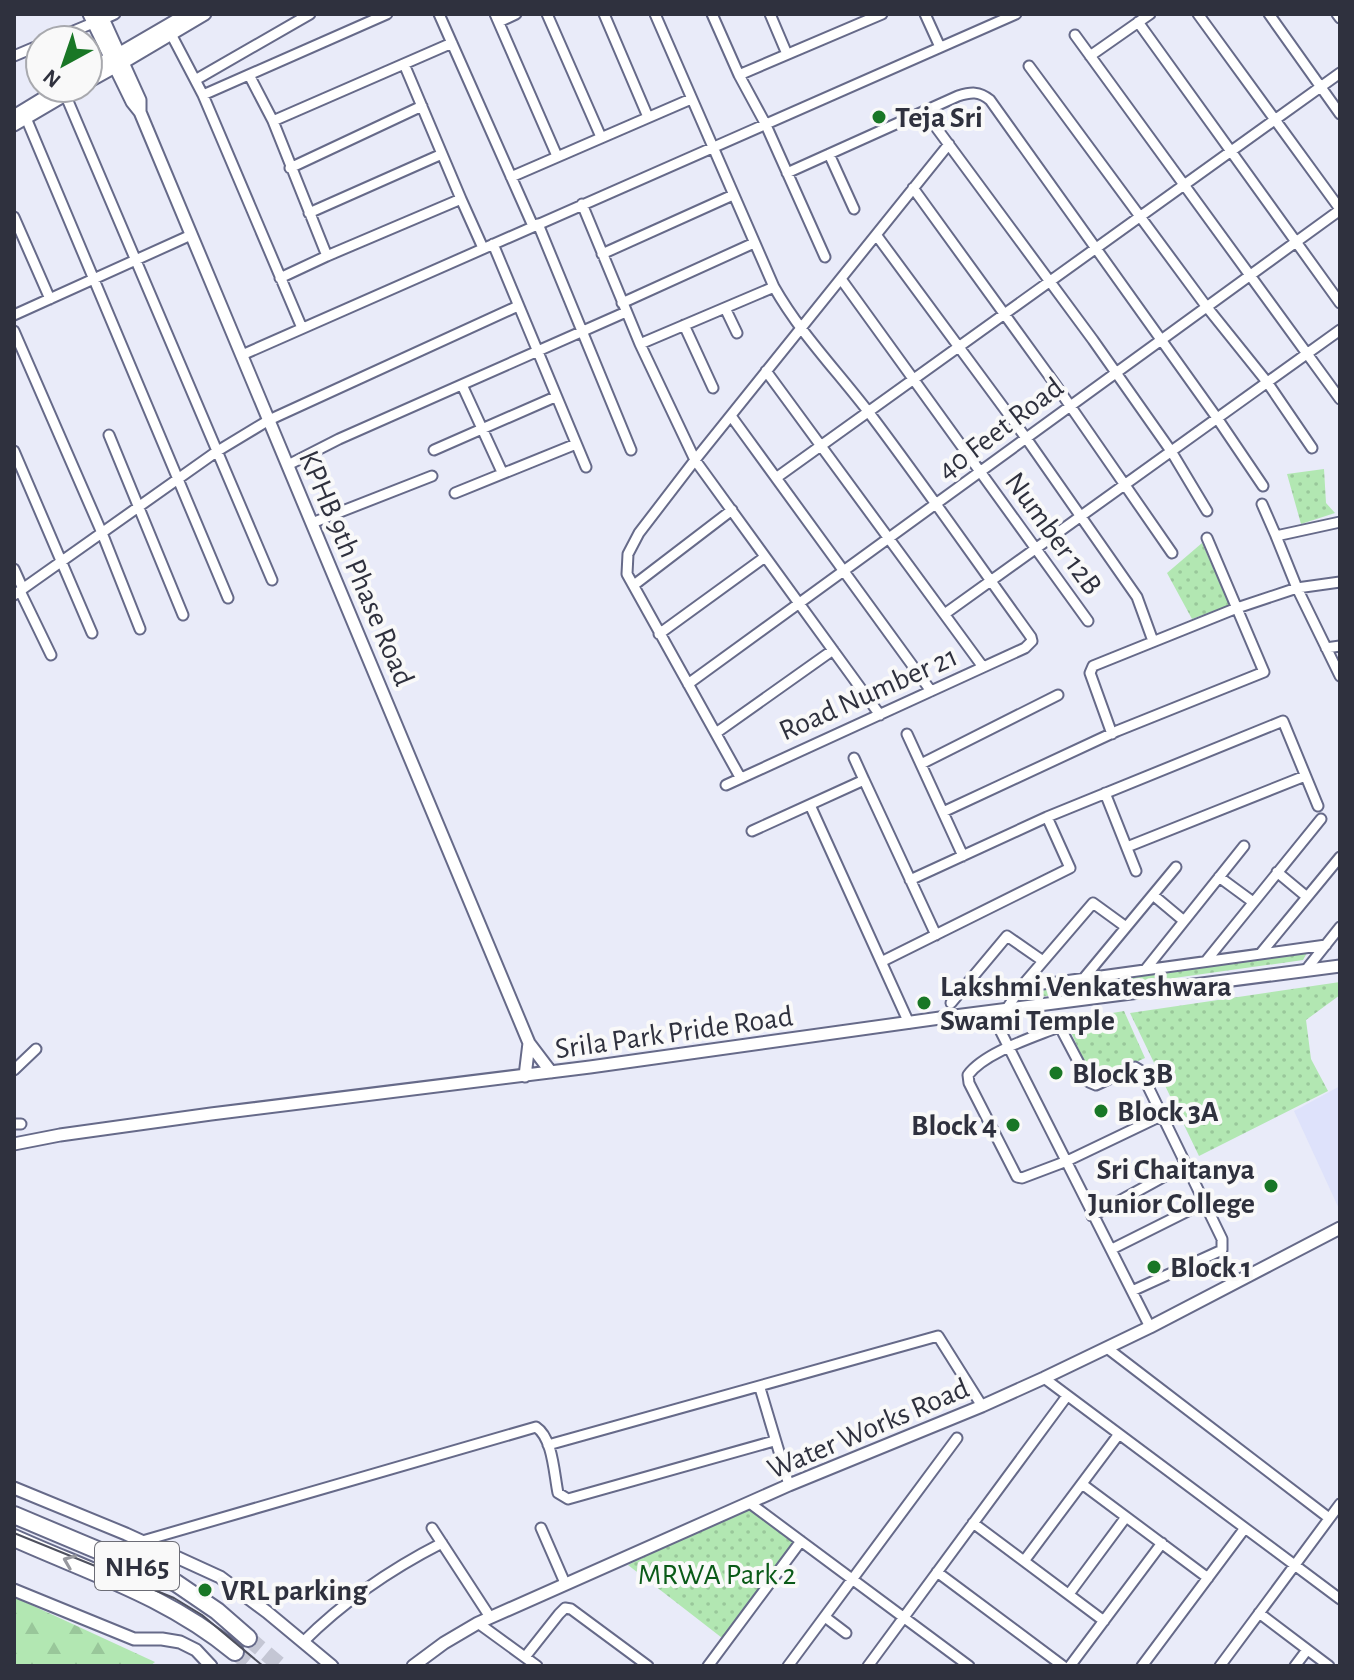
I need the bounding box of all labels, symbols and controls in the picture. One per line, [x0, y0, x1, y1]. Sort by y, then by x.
north arrow [24, 24, 104, 104]
text: N [39, 65, 65, 92]
place label: Teja Sri [895, 103, 983, 133]
marker: Teja Sri [870, 108, 888, 126]
street label: 40 Feet Road [932, 372, 1069, 486]
street label: KPHB 9th Phase Road [293, 446, 419, 690]
street label: Number 12B [999, 467, 1107, 600]
street label: Road Number 21 [775, 641, 962, 747]
place label: Lakshmi Venkateshwara Swami Temple [940, 972, 1232, 1036]
marker: Lakshmi Venkateshwara Swami Temple [915, 994, 933, 1012]
street label: Srila Park Pride Road [553, 1001, 795, 1065]
place label: Block 3B [1072, 1059, 1173, 1089]
marker: Block 3B [1047, 1064, 1065, 1082]
place label: Block 3A [1117, 1097, 1219, 1127]
marker: Block 3A [1092, 1102, 1110, 1120]
place label: Block 4 [911, 1111, 997, 1141]
marker: Block 4 [1004, 1116, 1022, 1134]
place label: Sri Chaitanya Junior College [1088, 1155, 1255, 1219]
marker: Sri Chaitanya Junior College [1262, 1177, 1280, 1195]
place label: Block 1 [1170, 1253, 1252, 1283]
marker: Block 1 [1145, 1258, 1163, 1276]
street label: Water Works Road [763, 1373, 974, 1485]
road number: NH65 [95, 1542, 179, 1590]
one-way arrow [63, 1554, 77, 1571]
park label: MRWA Park 2 [638, 1560, 796, 1590]
place label: VRL parking [221, 1576, 368, 1606]
marker: VRL parking [196, 1581, 214, 1599]

